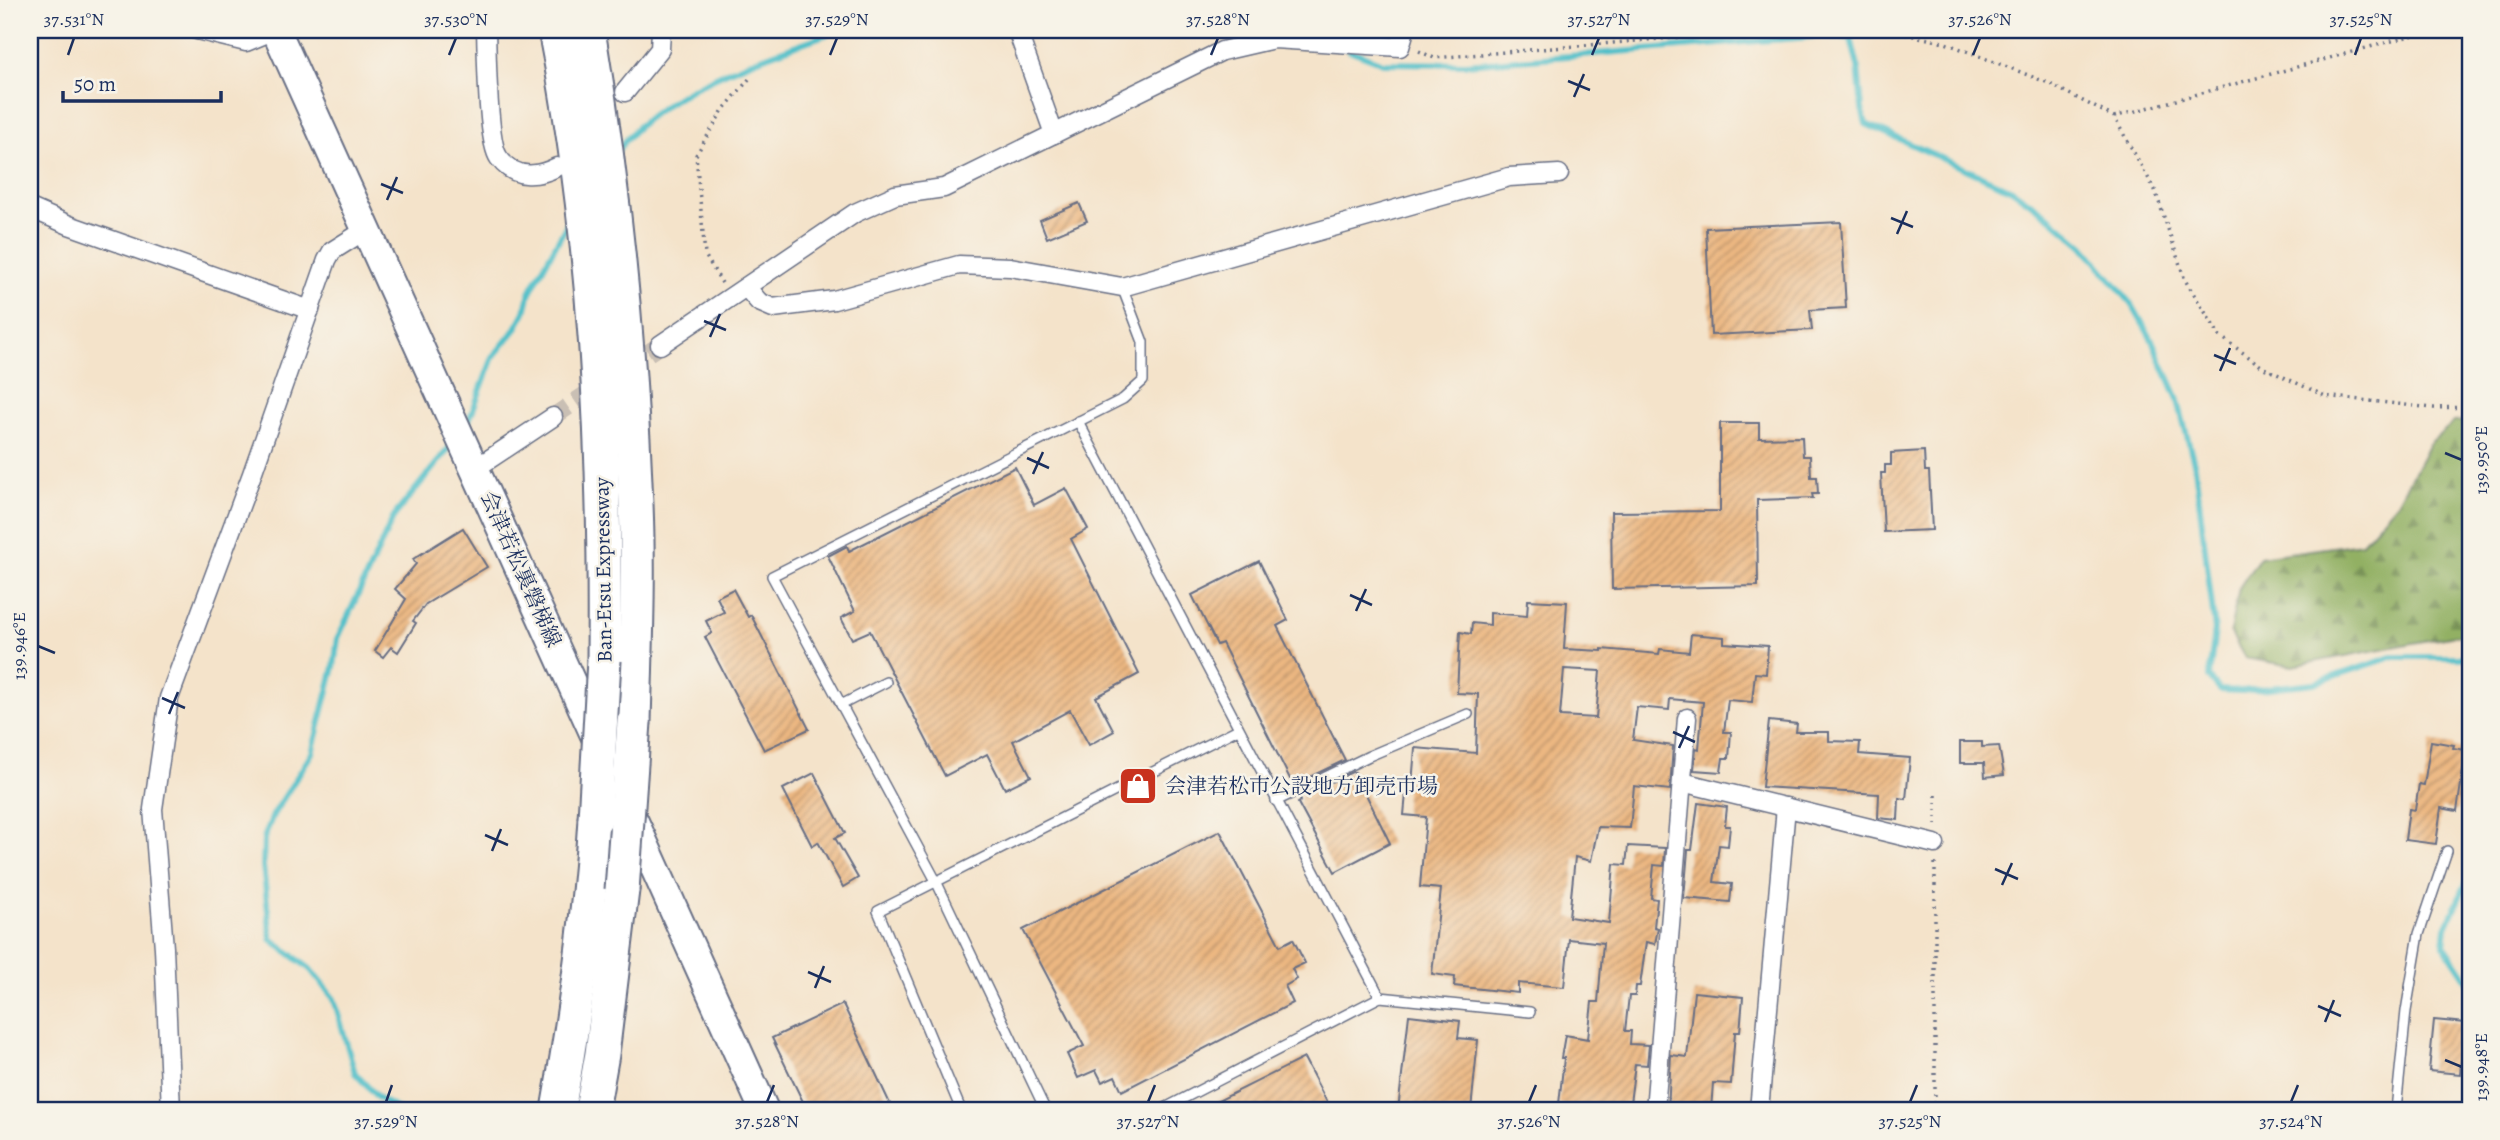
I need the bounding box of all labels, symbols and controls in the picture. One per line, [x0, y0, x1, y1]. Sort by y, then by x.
text: 37.531°N [44, 7, 104, 31]
text: 37.530°N [424, 7, 488, 31]
text: 37.529°N [805, 7, 869, 31]
text: 37.528°N [1186, 7, 1250, 31]
text: 37.527°N [1568, 7, 1630, 31]
text: 37.526°N [1948, 7, 2012, 31]
text: 37.525°N [2330, 7, 2393, 31]
scale bar [63, 60, 220, 104]
text: 50 m [74, 70, 116, 98]
text: 139.950°E [2469, 426, 2493, 494]
street label: Ban-Etsu Expressway [587, 476, 619, 663]
street label: 会津若松裏磐梯線 [474, 487, 568, 651]
text: 139.946°E [7, 612, 31, 680]
shop icon: 会津若松市公設地方卸売市場 [1117, 765, 1159, 807]
place label: 会津若松市公設地方卸売市場 [1165, 772, 1438, 800]
text: 139.948°E [2469, 1033, 2493, 1101]
text: 37.529°N [354, 1109, 418, 1133]
text: 37.528°N [735, 1109, 799, 1133]
text: 37.527°N [1117, 1109, 1179, 1133]
text: 37.526°N [1497, 1109, 1561, 1133]
text: 37.525°N [1879, 1109, 1942, 1133]
text: 37.524°N [2259, 1109, 2323, 1133]

